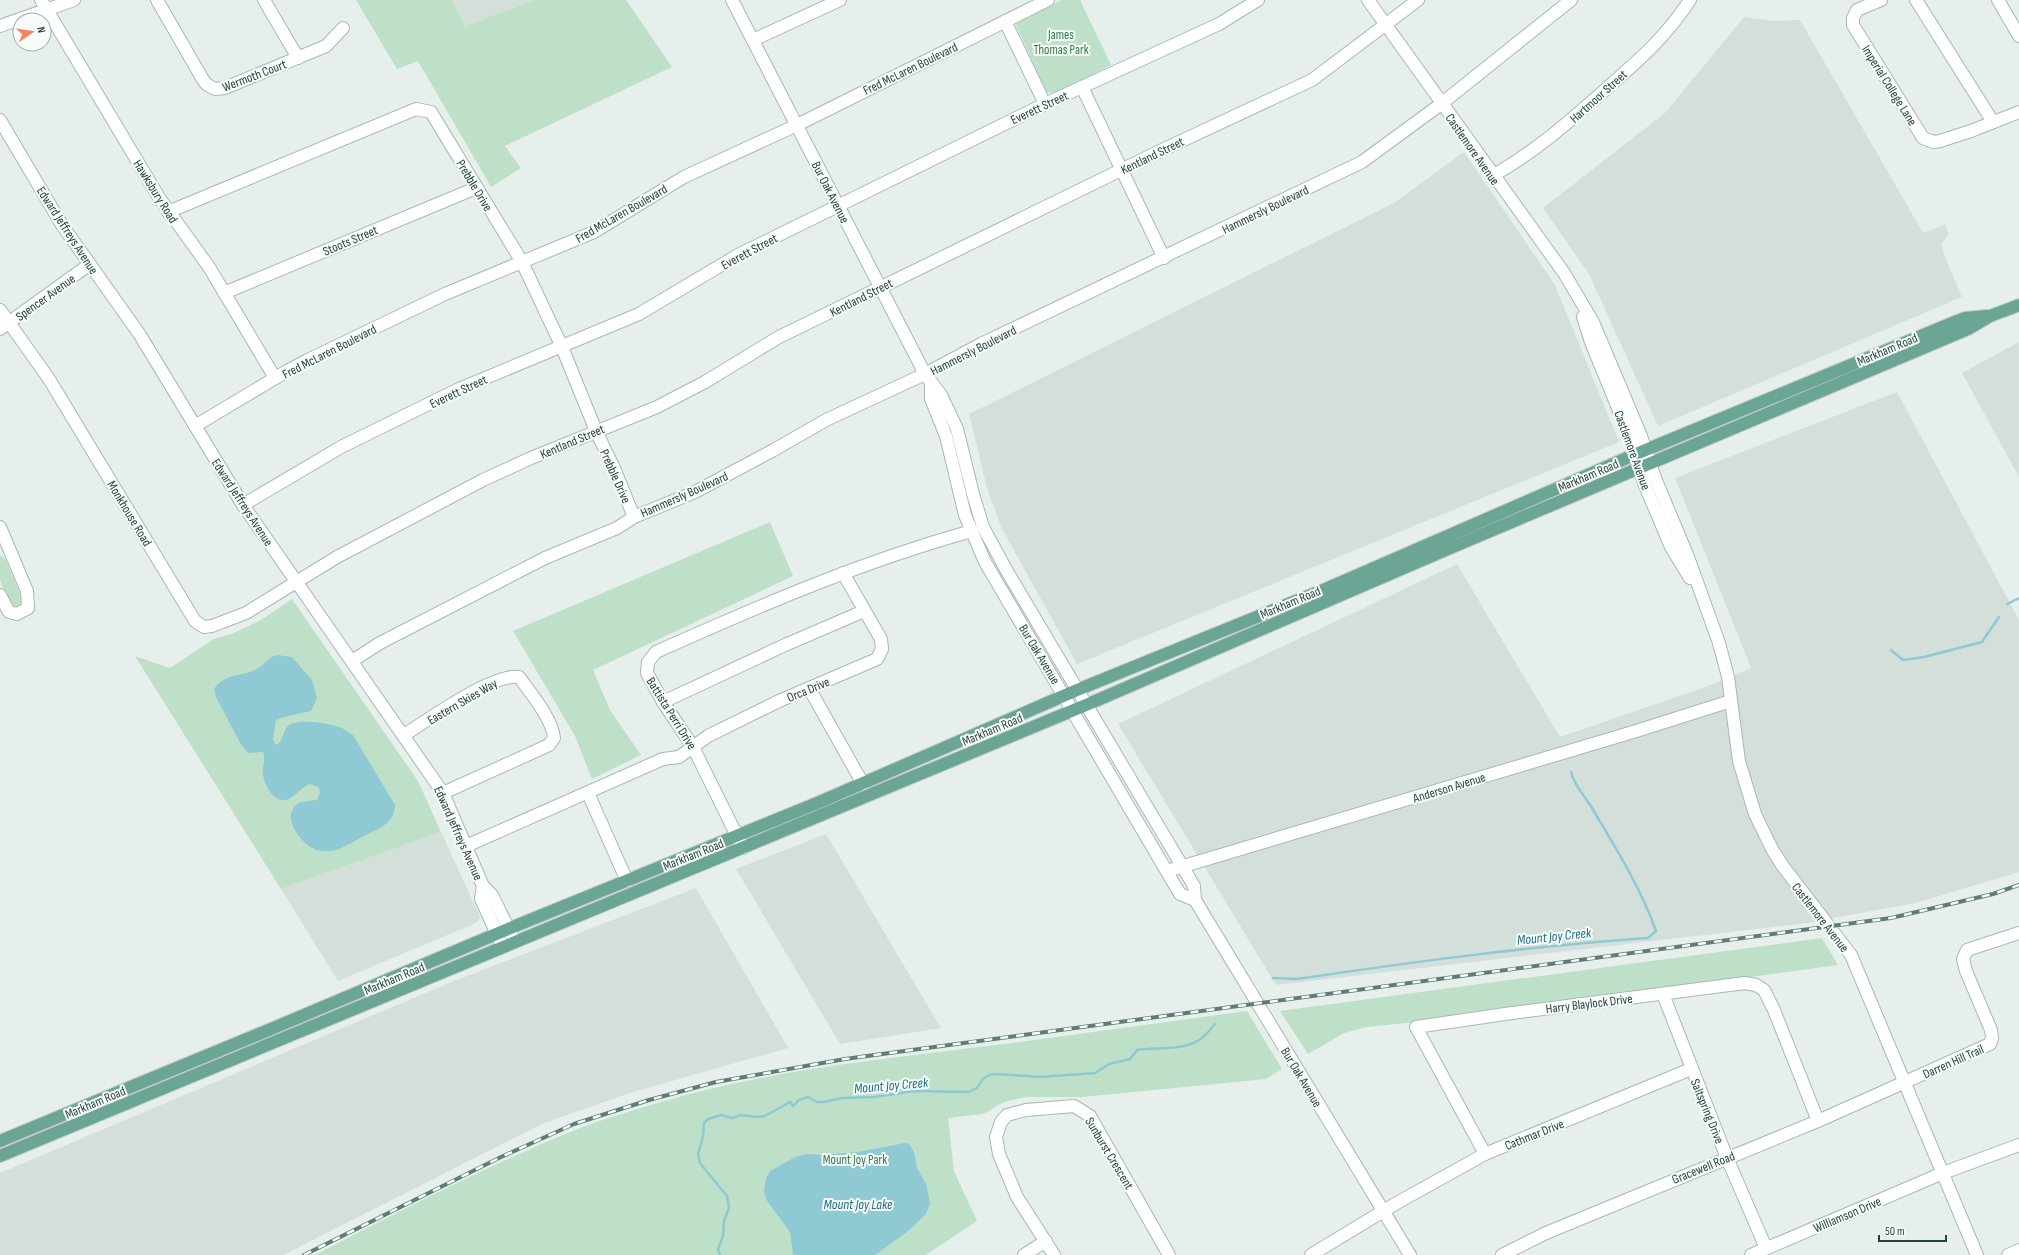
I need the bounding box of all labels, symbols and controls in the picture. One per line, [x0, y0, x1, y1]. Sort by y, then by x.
north arrow [12, 12, 52, 52]
text: N [34, 26, 48, 34]
park label: James Thomas Park [1033, 27, 1089, 58]
street label: Fred McLaren Boulevard [861, 39, 960, 99]
street label: Imperial College Lane [1858, 42, 1920, 129]
street label: Wermoth Court [220, 56, 289, 95]
street label: Hartmoor Street [1567, 67, 1631, 127]
street label: Everett Street [1008, 88, 1071, 128]
street label: Castlemore Avenue [1442, 111, 1503, 188]
street label: Kentland Street [1118, 134, 1187, 178]
street label: Hawksbury Road [129, 157, 181, 226]
street label: Prebble Drive [452, 157, 496, 214]
street label: Bur Oak Avenue [808, 159, 852, 226]
street label: Fred McLaren Boulevard [573, 181, 670, 247]
street label: Hammersly Boulevard [1220, 182, 1311, 238]
street label: Edward Jeffreys Avenue [33, 184, 101, 277]
street label: Stoots Street [320, 222, 380, 260]
street label: Everett Street [719, 230, 780, 273]
street label: Spencer Avenue [13, 271, 78, 325]
street label: Kentland Street [827, 275, 896, 321]
street label: Fred McLaren Boulevard [280, 321, 379, 382]
street label: Hammersly Boulevard [928, 322, 1019, 379]
street label: Markham Road [1855, 330, 1920, 370]
street label: Everett Street [427, 372, 490, 412]
street label: Castlemore Avenue [1610, 408, 1654, 492]
street label: Kentland Street [538, 421, 607, 463]
street label: Prebble Drive [596, 447, 634, 506]
street label: Edward Jeffreys Avenue [208, 456, 276, 549]
street label: Markham Road [1556, 456, 1621, 496]
street label: Hammersly Boulevard [638, 468, 731, 521]
street label: Monkhouse Road [103, 478, 155, 549]
street label: Markham Road [1258, 583, 1323, 623]
street label: Bur Oak Avenue [1015, 622, 1063, 687]
street label: Battista Perri Drive [643, 674, 700, 753]
street label: Orca Drive [785, 674, 832, 706]
street label: Eastern Skies Way [425, 675, 500, 728]
street label: Markham Road [960, 710, 1025, 750]
street label: Anderson Avenue [1410, 769, 1488, 807]
street label: Edward Jeffreys Avenue [430, 784, 486, 883]
street label: Markham Road [661, 836, 726, 874]
street label: Castlemore Avenue [1788, 880, 1852, 956]
water label: Mount Joy Creek [1516, 924, 1593, 949]
street label: Markham Road [362, 959, 427, 999]
street label: Harry Blaylock Drive [1545, 991, 1633, 1017]
street label: Darren Hill Trail [1920, 1041, 1986, 1082]
street label: Bur Oak Avenue [1277, 1045, 1325, 1110]
water label: Mount Joy Creek [853, 1074, 930, 1097]
street label: Saltspring Drive [1687, 1077, 1727, 1146]
street label: Markham Road [63, 1083, 128, 1123]
street label: Sunburst Crescent [1081, 1115, 1137, 1193]
street label: Cathmar Drive [1502, 1116, 1566, 1154]
street label: Gracewell Road [1670, 1148, 1737, 1188]
park label: Mount Joy Park [823, 1152, 887, 1168]
street label: Williamson Drive [1811, 1193, 1884, 1236]
water label: Mount Joy Lake [824, 1196, 893, 1213]
scale bar [1879, 1217, 1946, 1243]
text: 50 m [1885, 1224, 1905, 1239]

